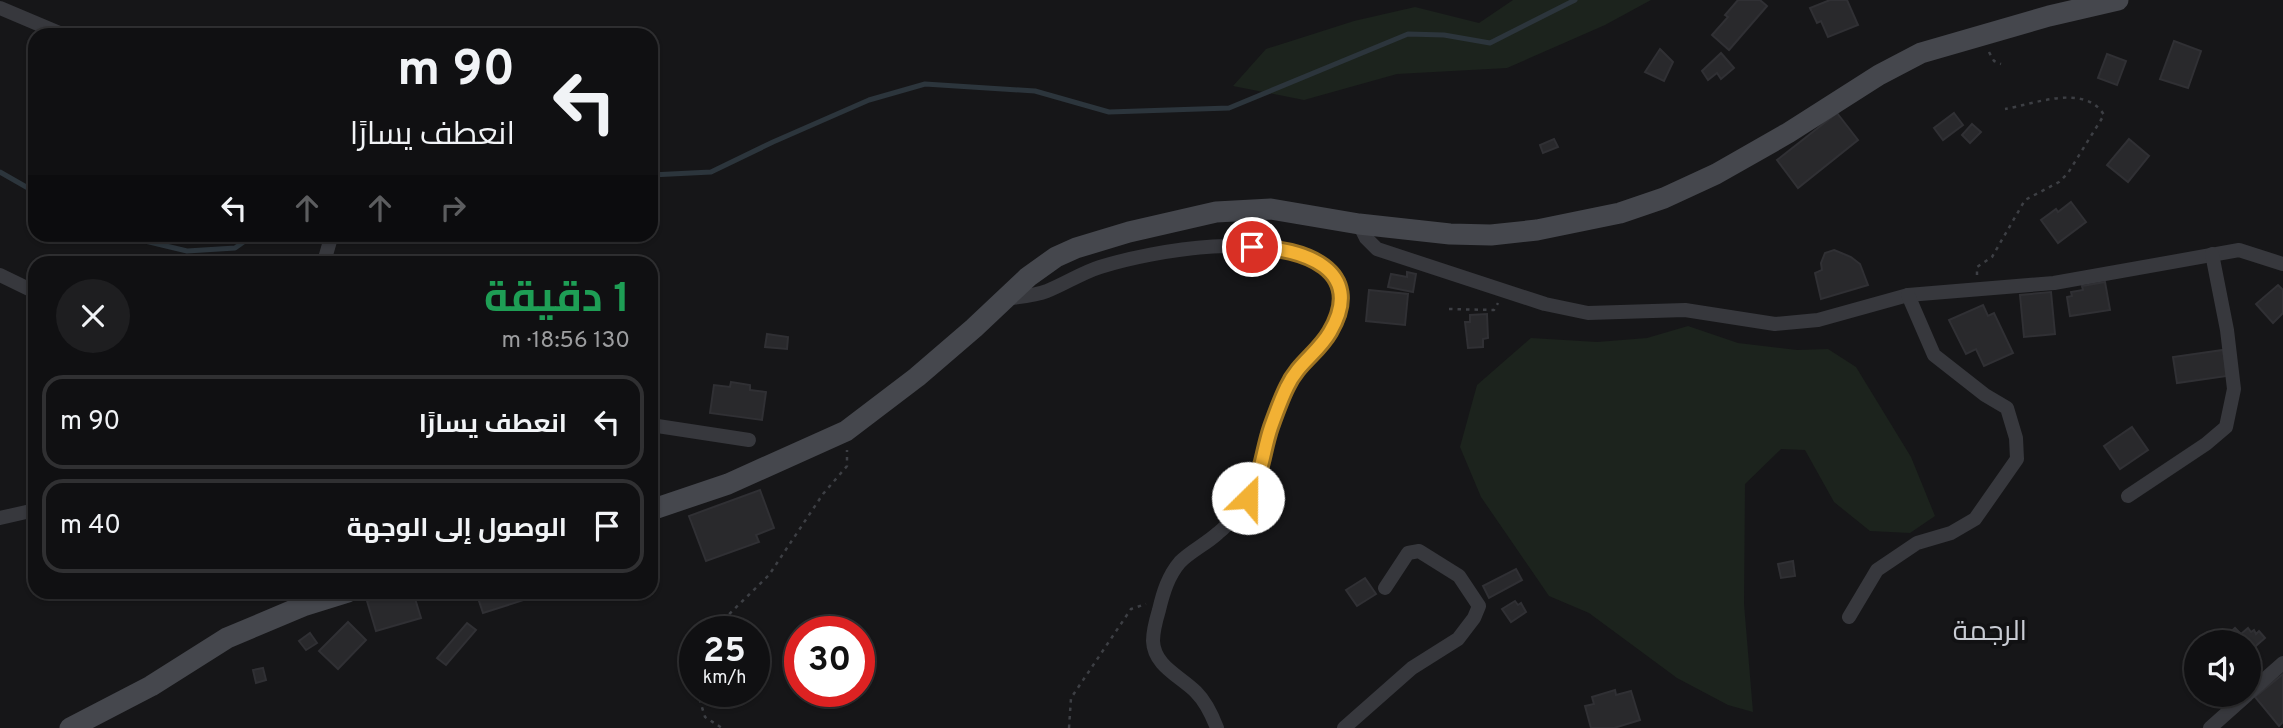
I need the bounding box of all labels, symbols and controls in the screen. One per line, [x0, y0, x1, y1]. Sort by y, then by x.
text: 90 m [397, 41, 515, 103]
icon: left [539, 56, 630, 147]
text: انعطف يسارًا [350, 116, 515, 156]
icon: left [215, 189, 253, 227]
icon: ahead [288, 189, 326, 227]
icon: ahead [361, 189, 399, 227]
icon: right [434, 189, 472, 227]
pin [1222, 217, 1282, 277]
icon: arrive [1233, 228, 1271, 266]
text: 1 دقيقة [484, 274, 630, 327]
button: close [56, 279, 130, 353]
text: 130 m · 18:56 [502, 327, 630, 356]
icon: left [588, 403, 626, 441]
text: 90 m [60, 406, 120, 439]
text: انعطف يسارًا [419, 409, 567, 442]
position arrow [1211, 461, 1285, 535]
icon: arrive [588, 507, 626, 545]
text: 40 m [60, 510, 121, 543]
text: الوصول إلى الوجهة [347, 513, 567, 546]
district label: الرجمة [1953, 615, 2027, 651]
speed limit sign: 30 [784, 616, 875, 707]
text: 25 [703, 630, 746, 674]
map controls [2184, 630, 2261, 707]
button: sound [2184, 630, 2261, 707]
text: km/h [703, 667, 746, 690]

